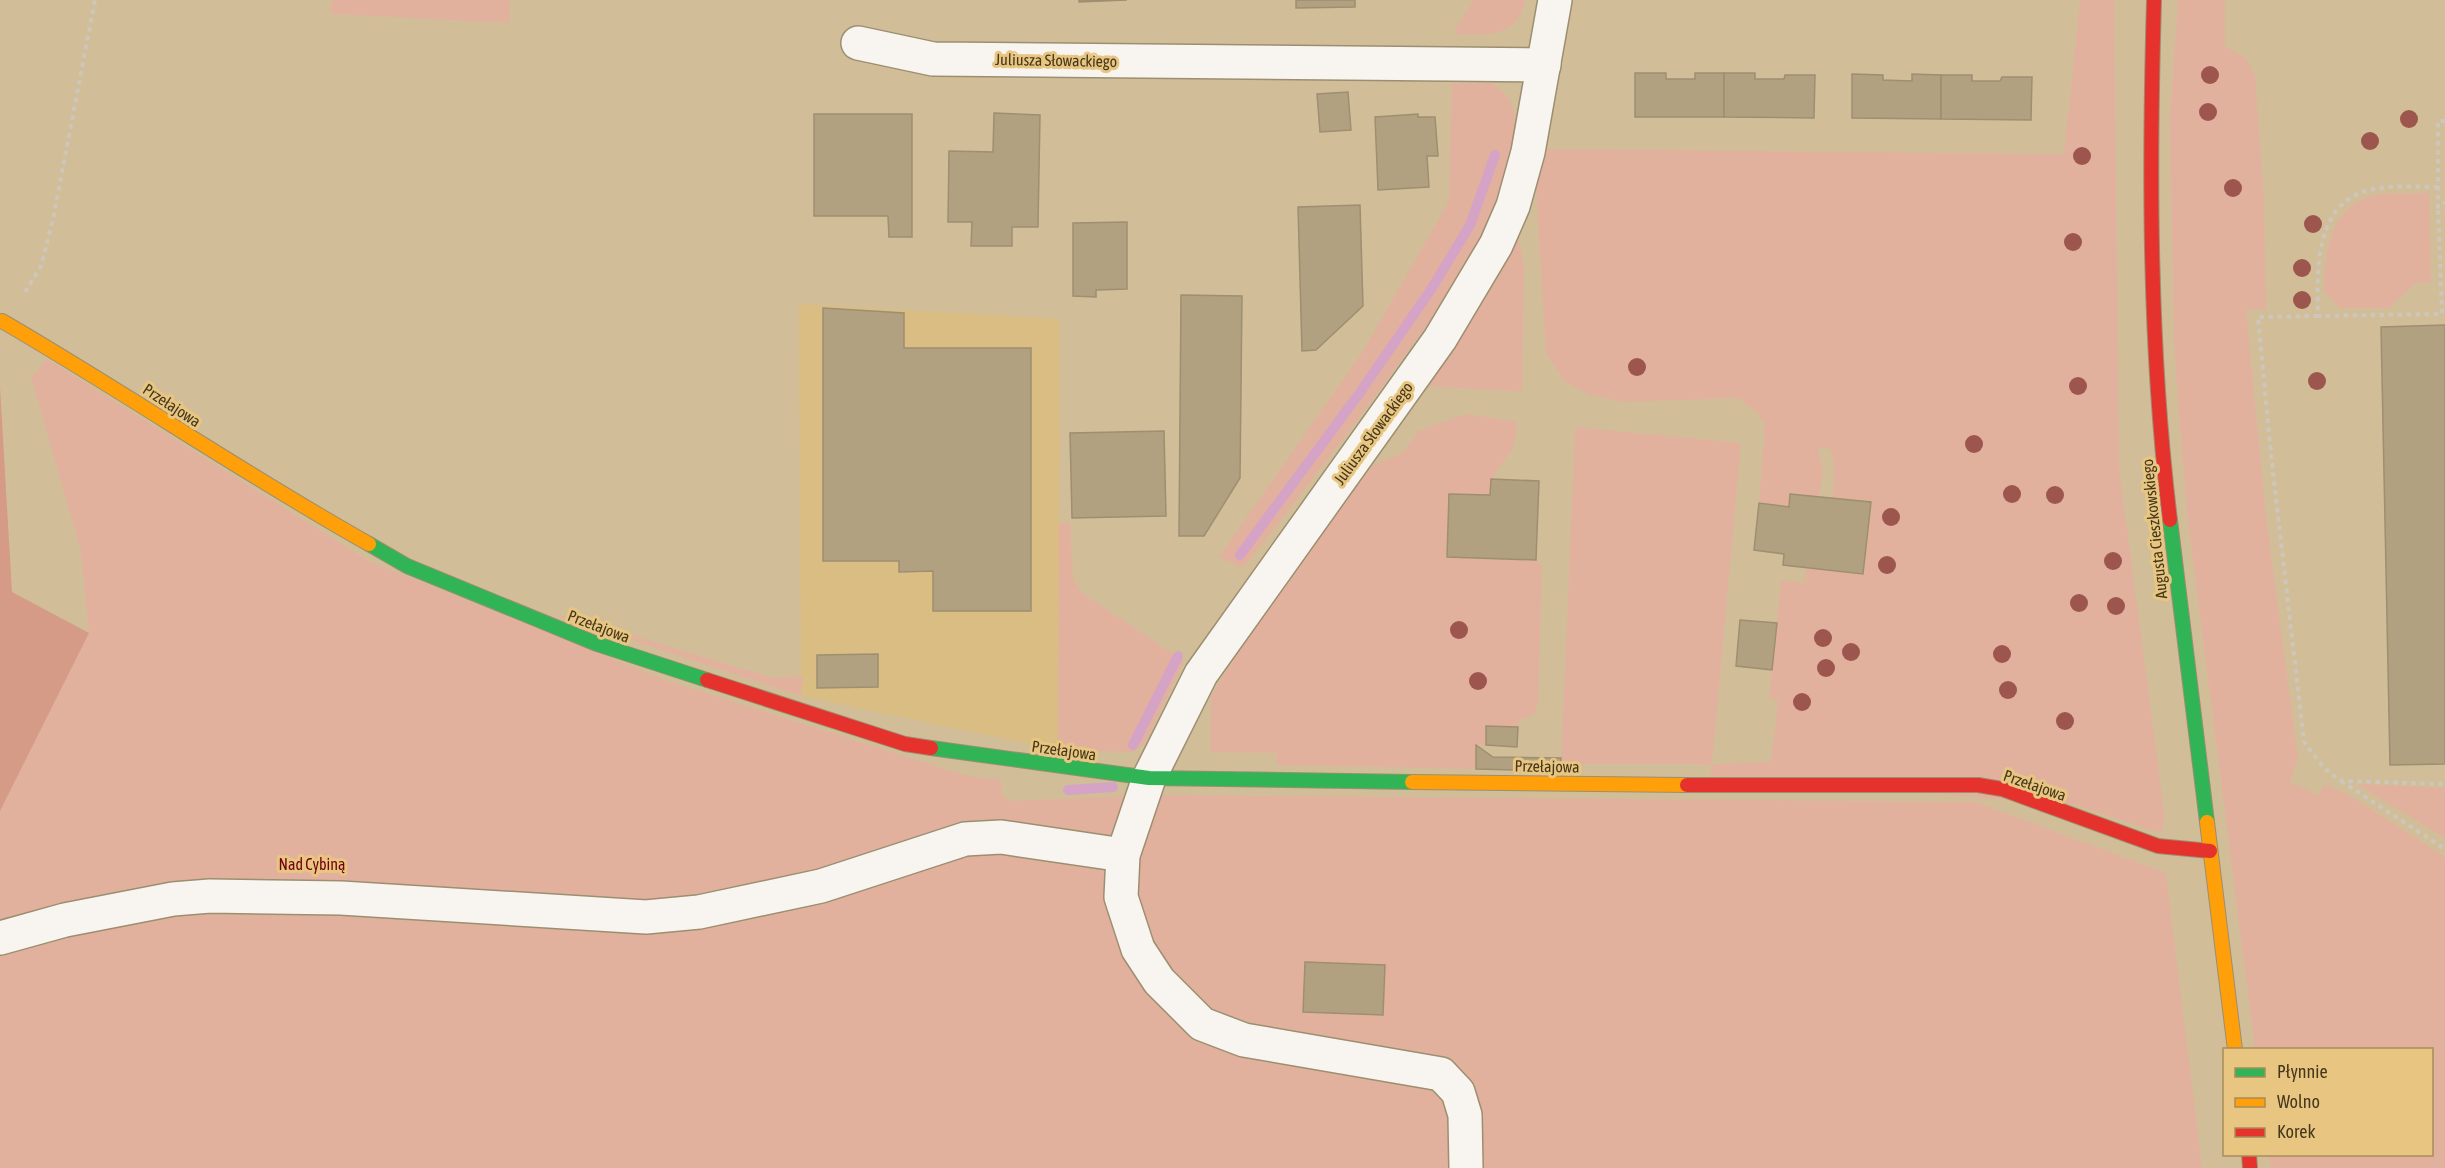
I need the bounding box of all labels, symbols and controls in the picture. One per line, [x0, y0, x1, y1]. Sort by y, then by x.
street label: Juliusza Słowackiego [995, 50, 1117, 71]
street label: Juliusza Słowackiego [1330, 378, 1417, 488]
street label: Przełajowa [139, 380, 204, 431]
street label: Augusta Cieszkowskiego [2138, 458, 2171, 600]
street label: Przełajowa [565, 606, 633, 647]
street label: Przełajowa [1030, 737, 1097, 764]
street label: Przełajowa [1514, 756, 1580, 777]
street label: Przełajowa [2001, 766, 2069, 805]
park label: Nad Cybiną [279, 855, 345, 874]
legend [2223, 1048, 2433, 1156]
text: Płynnie [2277, 1061, 2328, 1082]
text: Wolno [2277, 1091, 2320, 1112]
text: Korek [2277, 1121, 2315, 1142]

